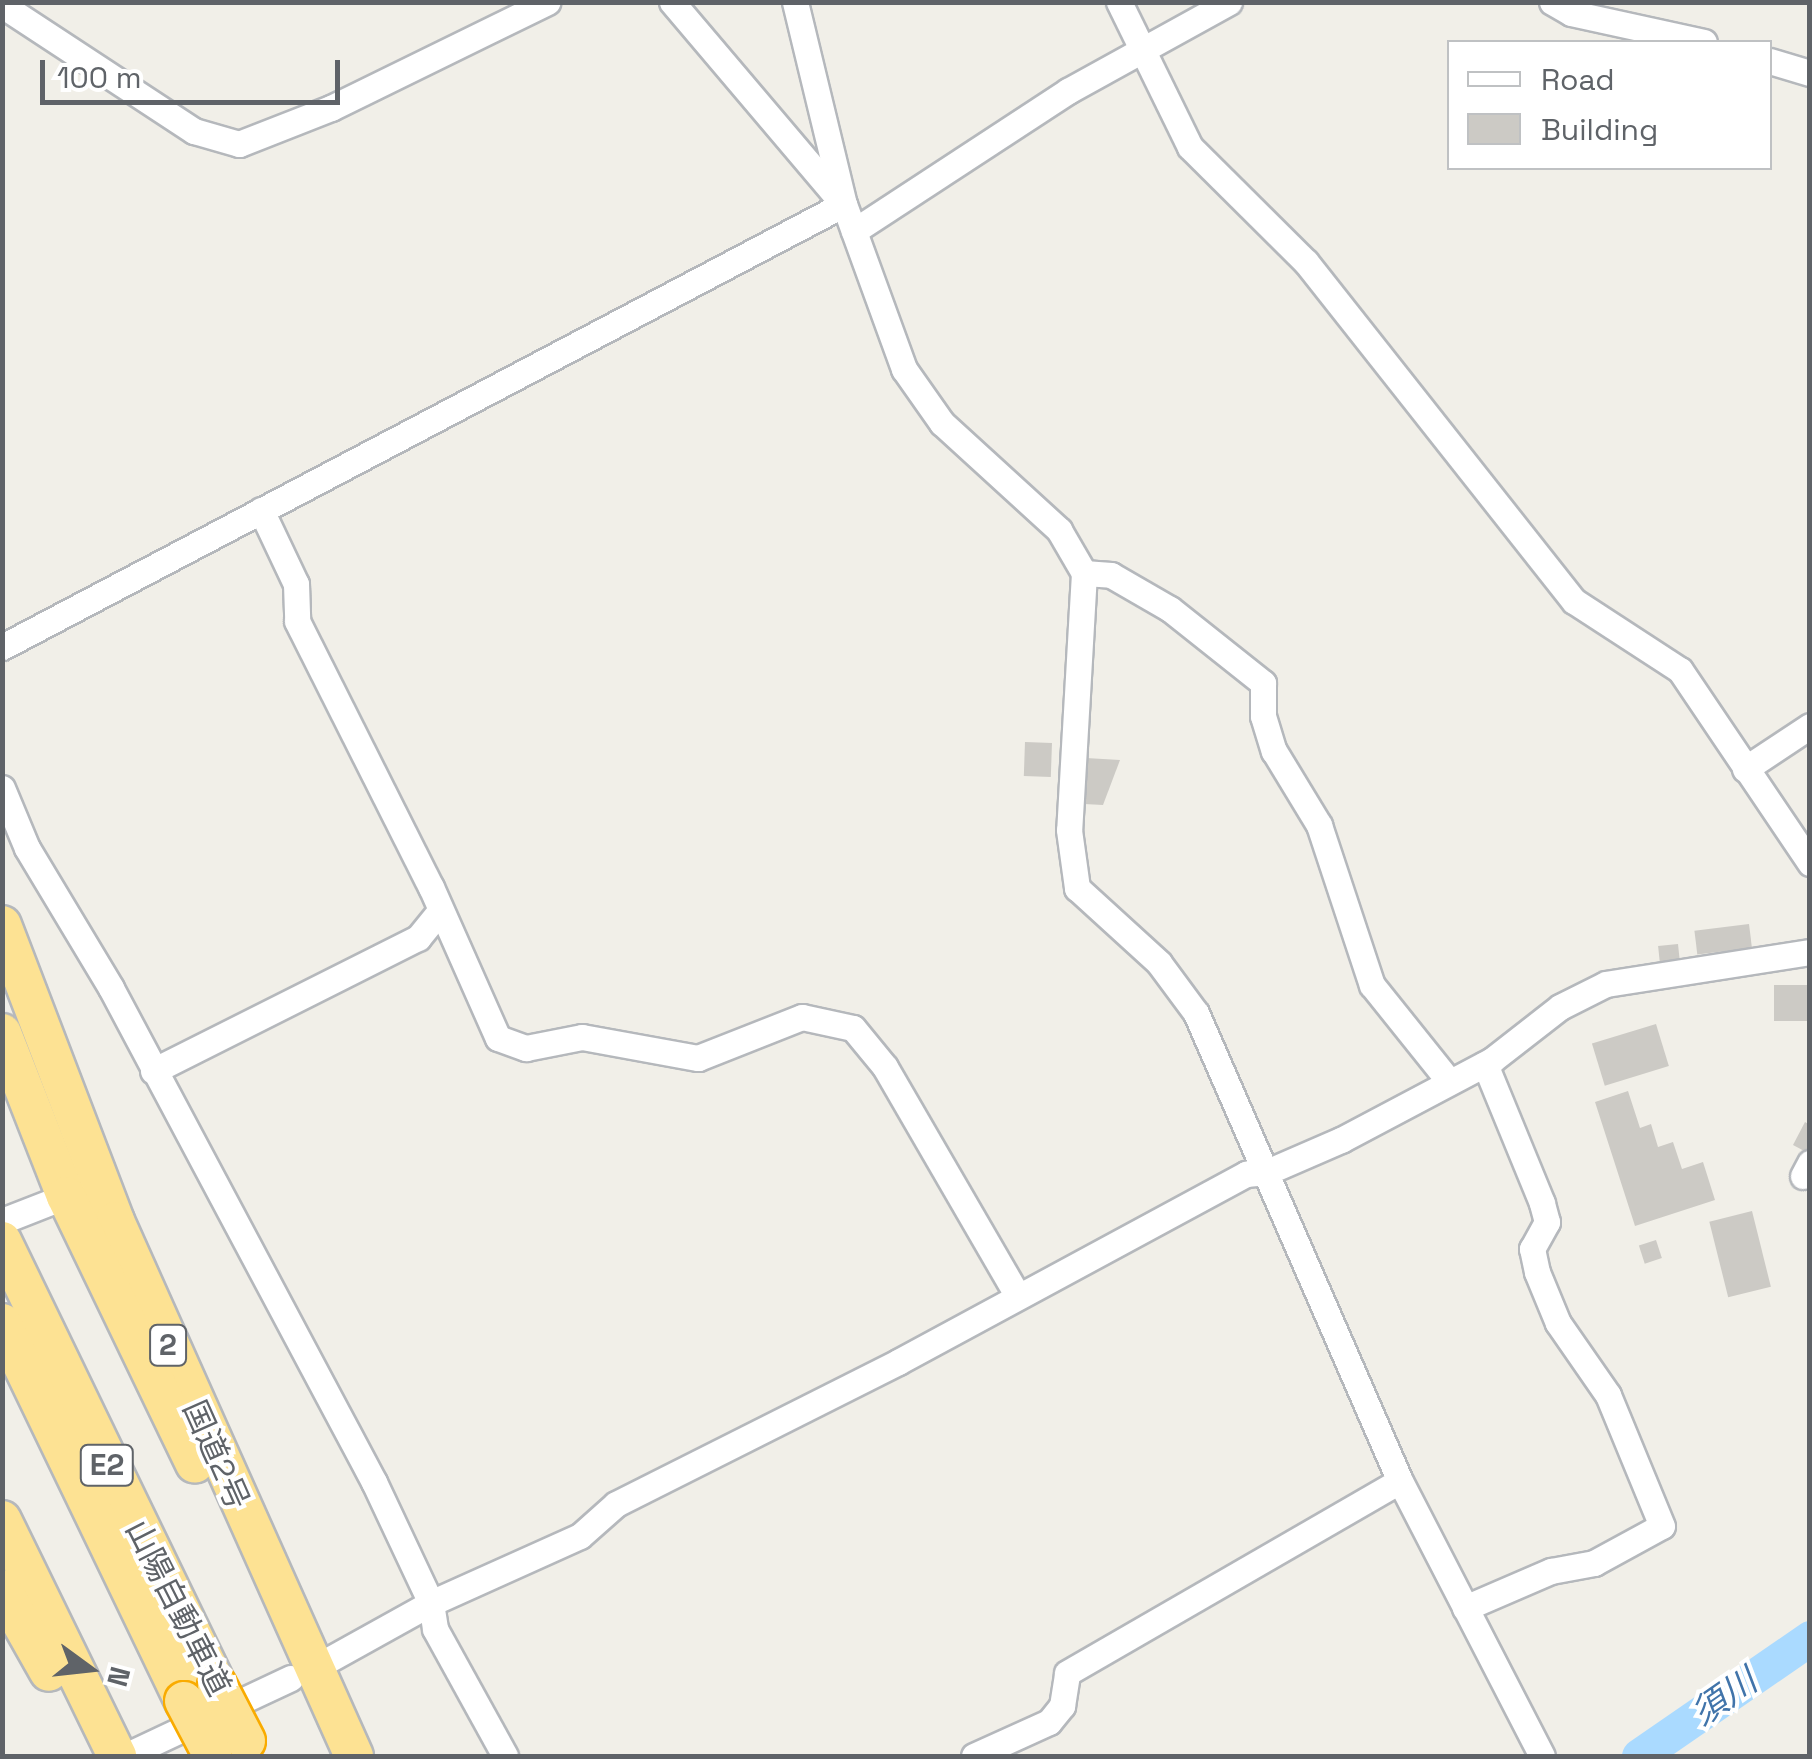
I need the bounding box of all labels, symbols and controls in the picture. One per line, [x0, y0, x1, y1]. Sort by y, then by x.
scale bar [45, 40, 345, 102]
legend [1447, 40, 1772, 170]
text: 100 m [57, 58, 142, 97]
text: Road [1541, 60, 1615, 99]
text: Building [1541, 110, 1658, 149]
road number: 2 [148, 1320, 188, 1370]
street label: 国道2号 [175, 1395, 257, 1515]
road number: E2 [80, 1440, 134, 1490]
street label: 山陽自動車道 [117, 1514, 239, 1702]
north arrow [40, 1619, 140, 1719]
water label: 須川 [1683, 1660, 1765, 1734]
text: N [99, 1663, 139, 1690]

